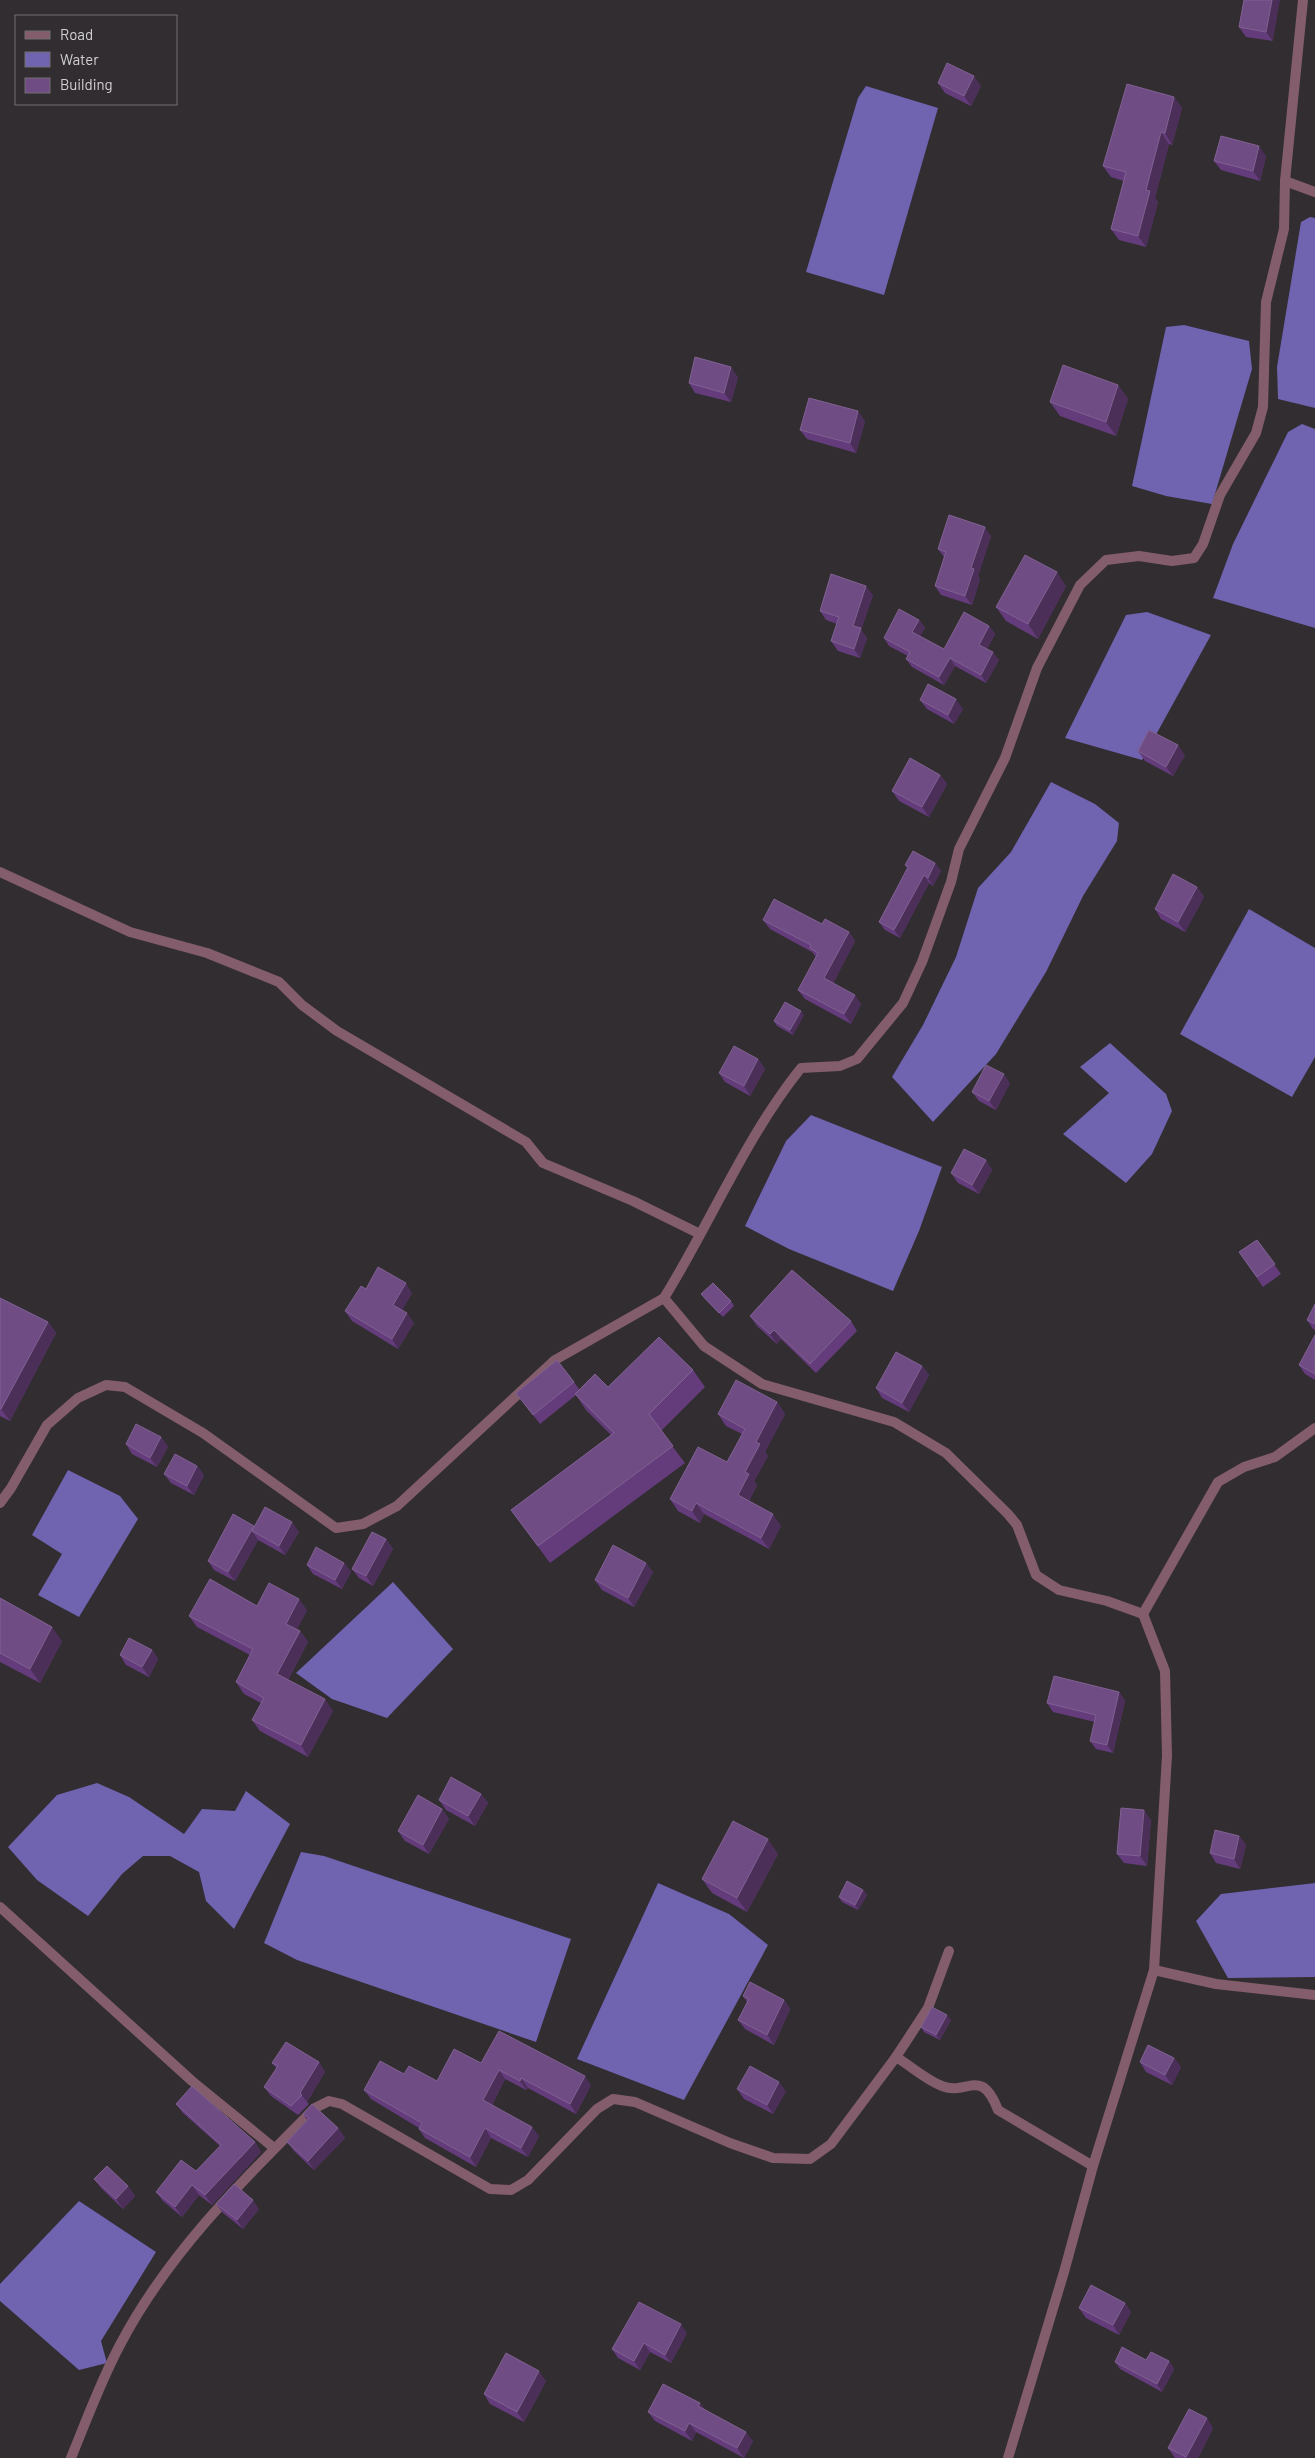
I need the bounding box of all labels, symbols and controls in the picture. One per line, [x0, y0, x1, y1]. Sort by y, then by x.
legend [15, 15, 178, 105]
text: Road [60, 25, 93, 43]
text: Water [60, 50, 99, 68]
text: Building [60, 75, 113, 93]

